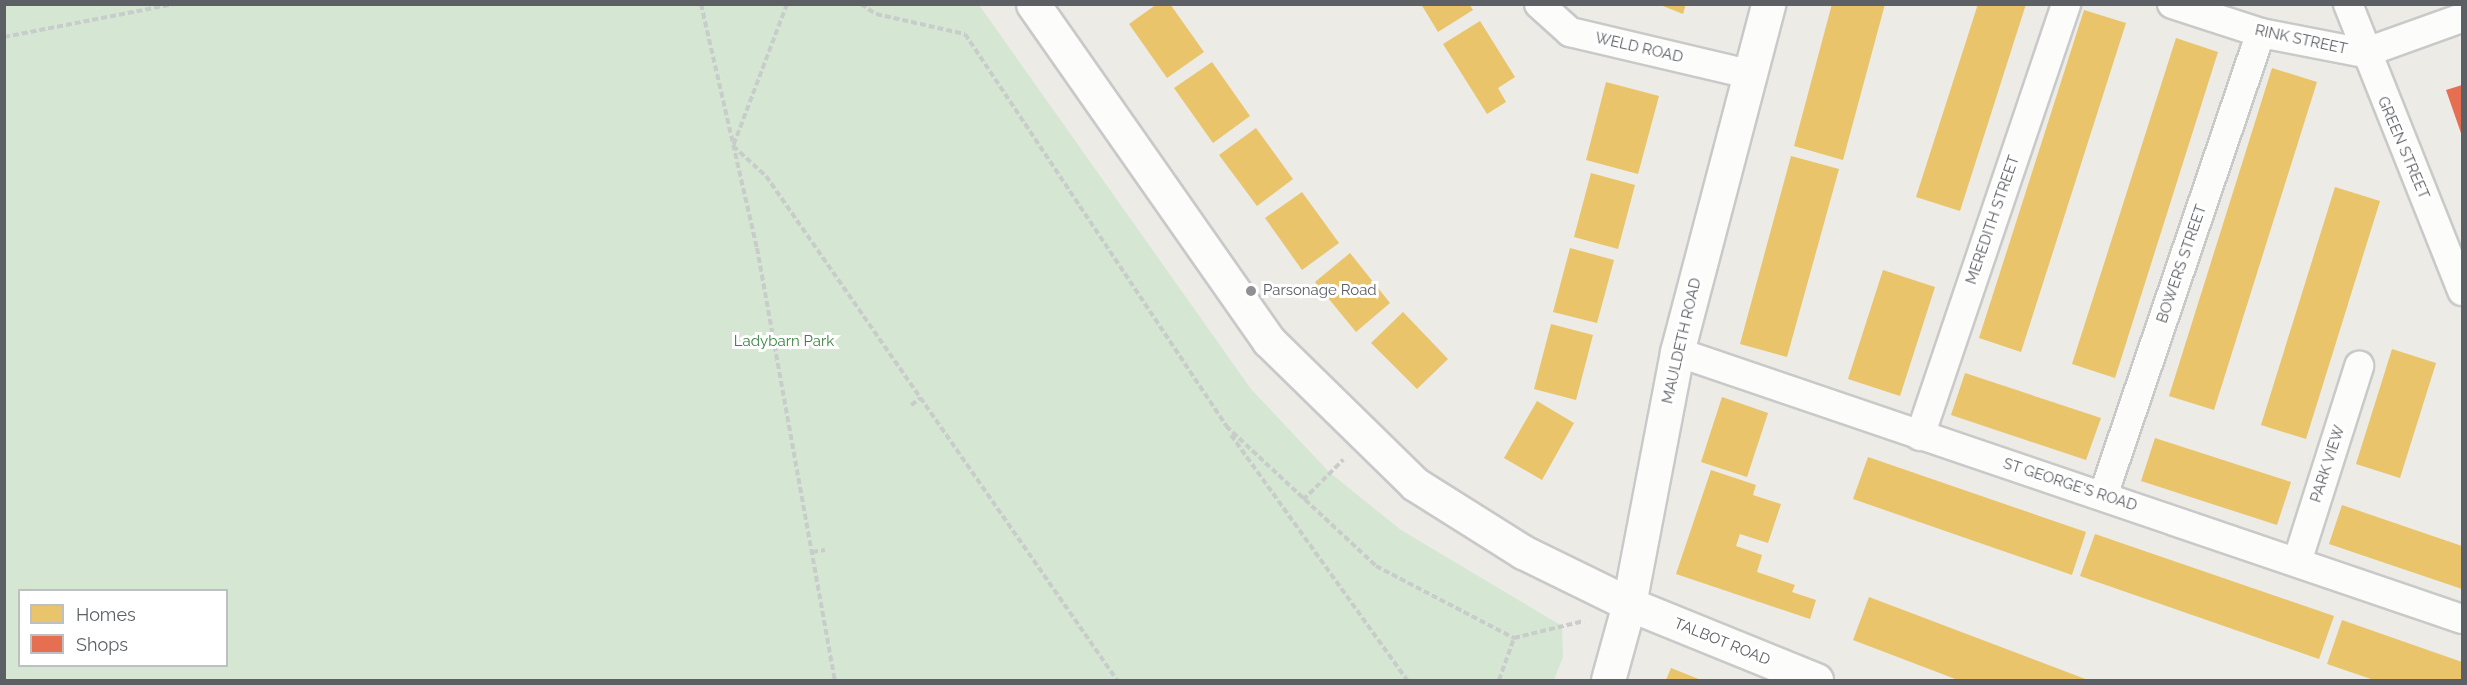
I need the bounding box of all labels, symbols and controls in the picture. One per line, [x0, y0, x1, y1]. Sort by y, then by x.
street label: RINK STREET [2253, 21, 2349, 59]
street label: WELD ROAD [1593, 29, 1685, 67]
street label: GREEN STREET [2373, 94, 2433, 202]
street label: MEREDITH STREET [1962, 153, 2024, 287]
street label: BOWERS STREET [2153, 203, 2211, 325]
street label: MAULDETH ROAD [1659, 276, 1705, 406]
place label: Parsonage Road [1263, 282, 1377, 300]
marker: Parsonage Road [1244, 284, 1258, 298]
park label: Ladybarn Park [734, 333, 834, 351]
street label: PARK VIEW [2307, 423, 2349, 505]
street label: ST GEORGE'S ROAD [2001, 455, 2139, 515]
legend [18, 589, 228, 667]
text: Homes [76, 604, 136, 625]
street label: TALBOT ROAD [1671, 614, 1773, 670]
text: Shops [76, 634, 128, 655]

